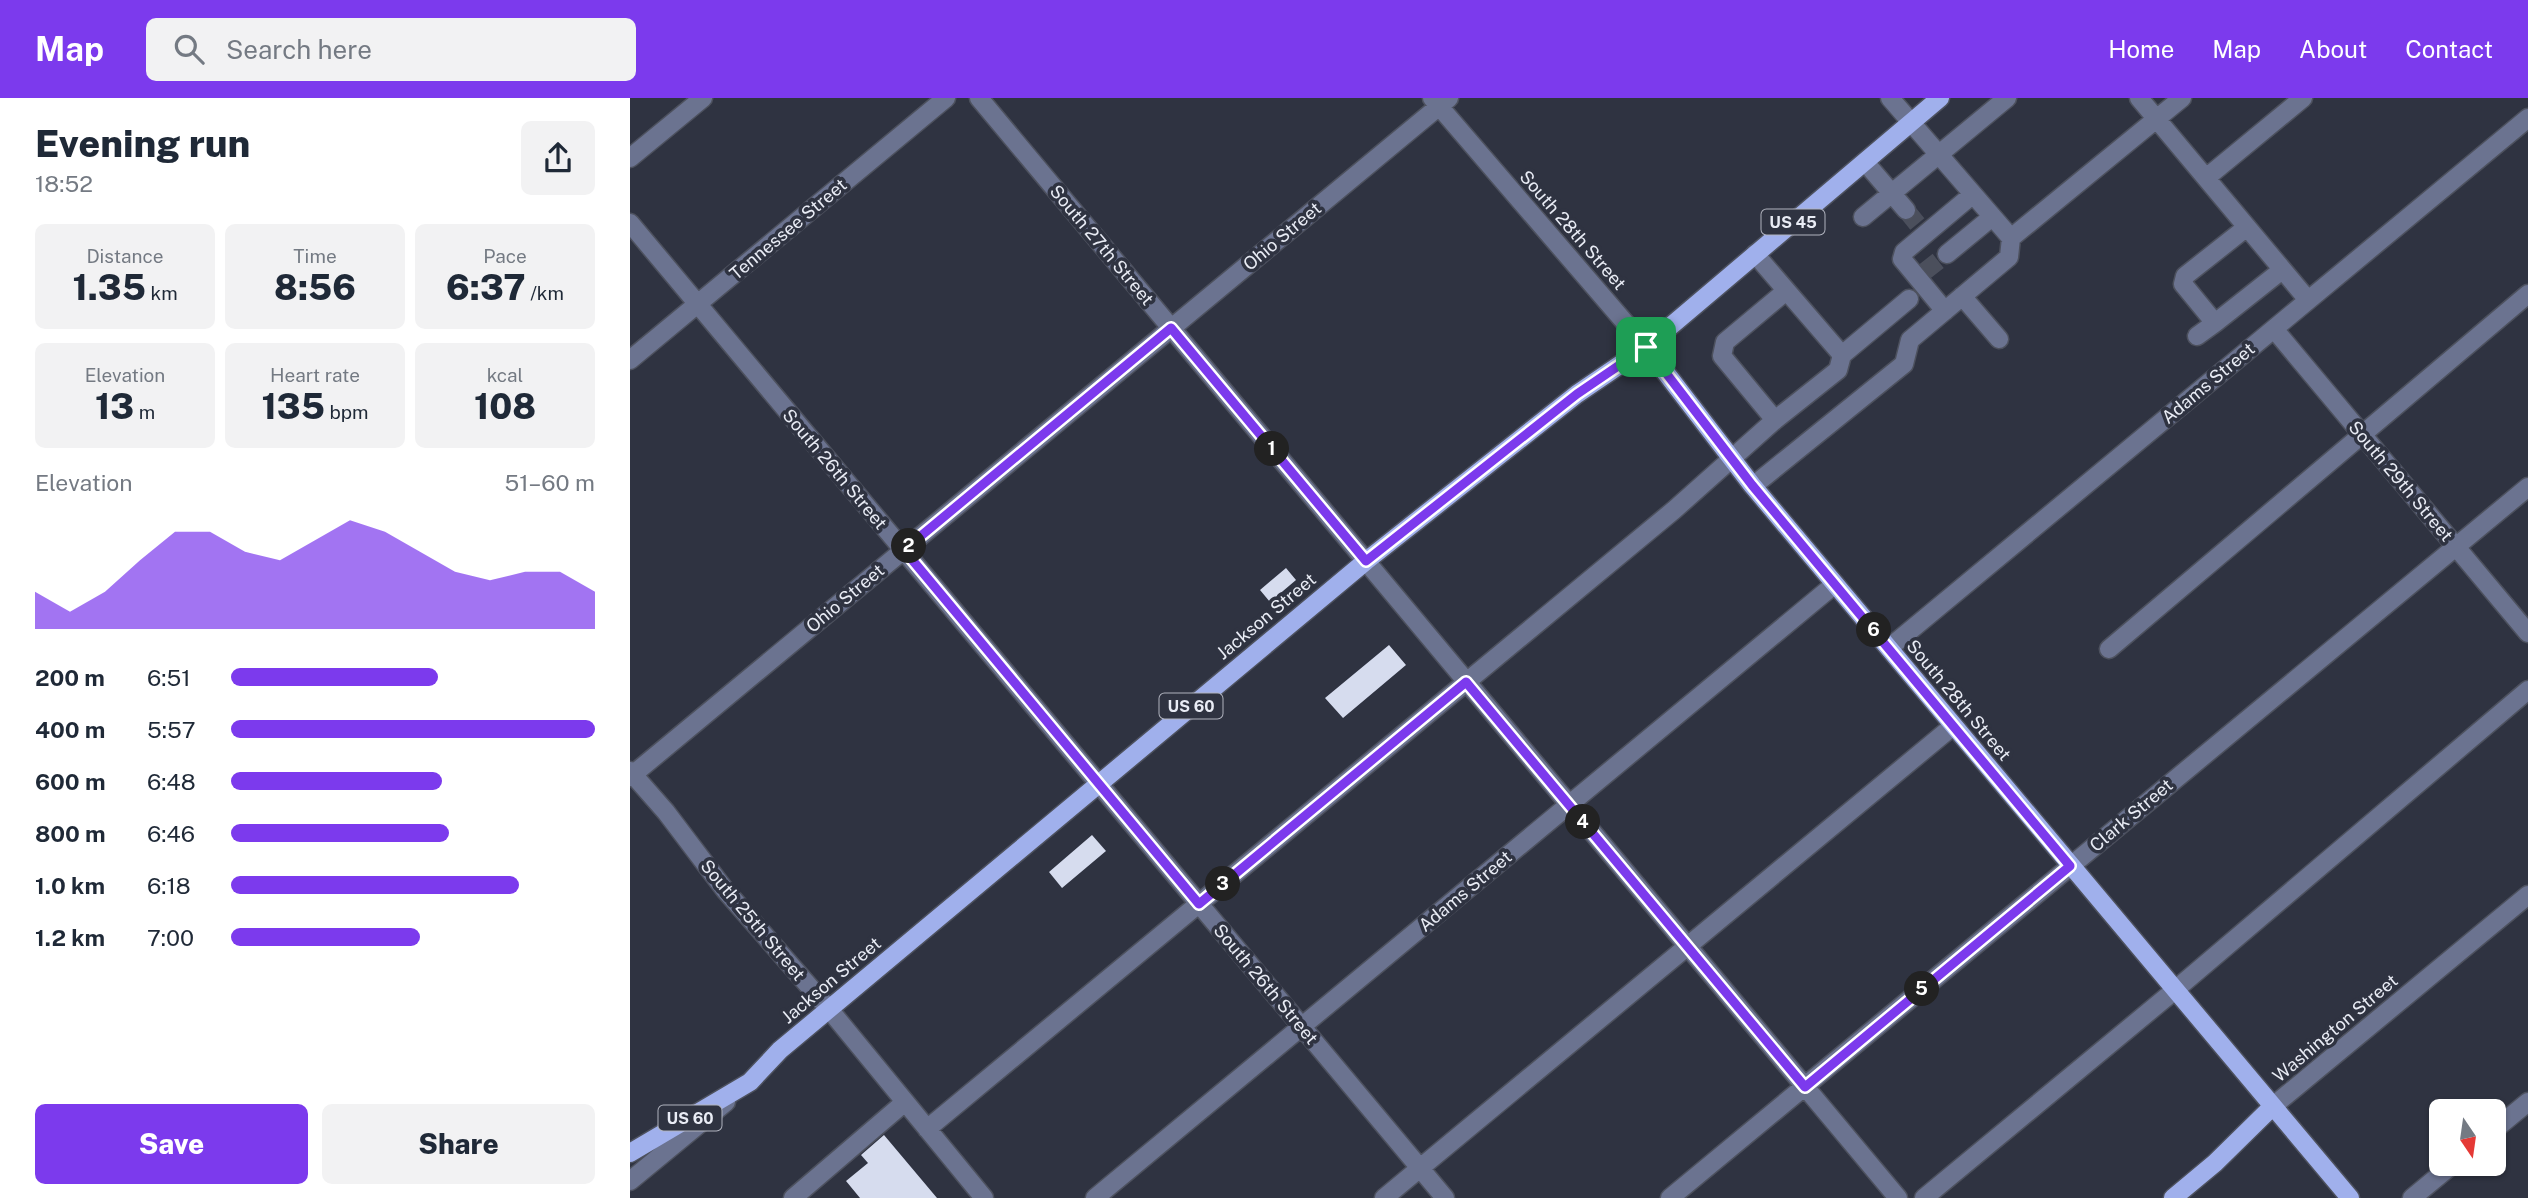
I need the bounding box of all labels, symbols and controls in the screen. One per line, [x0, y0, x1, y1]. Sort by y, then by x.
search box [146, 18, 636, 81]
text: Map [35, 30, 104, 68]
icon: search [170, 30, 208, 68]
text: Search here [226, 34, 372, 65]
text: Home [2108, 35, 2174, 63]
text: Map [2212, 35, 2261, 63]
text: About [2299, 35, 2367, 63]
text: Contact [2405, 35, 2493, 63]
text: Evening run [35, 121, 250, 166]
button: share [521, 121, 595, 195]
street label: South 28th Street [1516, 166, 1630, 294]
text: 18:52 [35, 170, 93, 197]
street label: Tennessee Street [725, 174, 851, 284]
street label: South 27th Street [1046, 181, 1158, 309]
street label: Ohio Street [1239, 197, 1325, 275]
road number: US 45 [1762, 210, 1824, 234]
text: Distance [86, 245, 164, 267]
text: Time [293, 245, 337, 267]
text: Pace [483, 245, 527, 267]
text: 1.35 [72, 267, 146, 308]
text: 8:56 [274, 267, 356, 308]
text: 6:37 [446, 267, 526, 308]
text: km [146, 282, 178, 304]
text: /km [526, 282, 564, 304]
pin [1616, 317, 1676, 377]
icon: arrive [1627, 328, 1665, 366]
street label: Adams Street [2157, 338, 2259, 428]
text: Elevation [85, 364, 165, 386]
text: Heart rate [270, 364, 360, 386]
text: kcal [487, 364, 523, 386]
text: 13 [95, 386, 134, 427]
text: 135 [261, 386, 325, 427]
text: 108 [474, 386, 536, 427]
text: m [134, 401, 155, 423]
text: bpm [325, 401, 369, 423]
street label: South 26th Street [779, 405, 891, 533]
street label: South 29th Street [2345, 417, 2457, 545]
pin: 1 [1254, 432, 1290, 466]
text: 1 [1267, 437, 1276, 459]
text: Elevation [35, 469, 133, 496]
text: 51–60 m [504, 469, 595, 496]
pin: 2 [892, 528, 926, 564]
text: 2 [902, 534, 915, 556]
street label: Ohio Street [802, 559, 888, 637]
street label: Jackson Street [1212, 568, 1320, 664]
pin: 6 [1856, 612, 1892, 648]
text: 6 [1867, 618, 1880, 640]
street label: South 28th Street [1902, 635, 2016, 765]
text: 200 m [35, 664, 105, 691]
text: 6:51 [147, 664, 191, 691]
road number: US 60 [1160, 694, 1222, 719]
text: 400 m [35, 716, 105, 743]
text: 5:57 [147, 716, 195, 743]
text: 600 m [35, 768, 105, 795]
text: 6:48 [147, 768, 196, 795]
street label: Clark Street [2085, 774, 2177, 856]
pin: 4 [1566, 804, 1600, 840]
text: 4 [1576, 810, 1589, 832]
text: 800 m [35, 820, 106, 847]
text: 6:46 [147, 820, 195, 847]
street label: Adams Street [1414, 846, 1516, 936]
street label: South 25th Street [696, 855, 810, 985]
pin: 3 [1206, 866, 1240, 902]
text: 1.0 km [35, 872, 105, 899]
text: 6:18 [147, 872, 191, 899]
text: 3 [1216, 872, 1229, 894]
street label: South 26th Street [1210, 920, 1322, 1048]
text: 1.2 km [35, 924, 105, 951]
text: 7:00 [147, 924, 194, 951]
street label: Jackson Street [777, 932, 885, 1028]
street label: Washington Street [2268, 970, 2402, 1086]
pin: 5 [1904, 972, 1940, 1006]
text: 5 [1915, 977, 1928, 999]
north arrow [2429, 1099, 2506, 1176]
map controls [2429, 1099, 2506, 1176]
button: Save [35, 1104, 308, 1184]
button: Share [322, 1104, 595, 1184]
road number: US 60 [658, 1106, 722, 1130]

